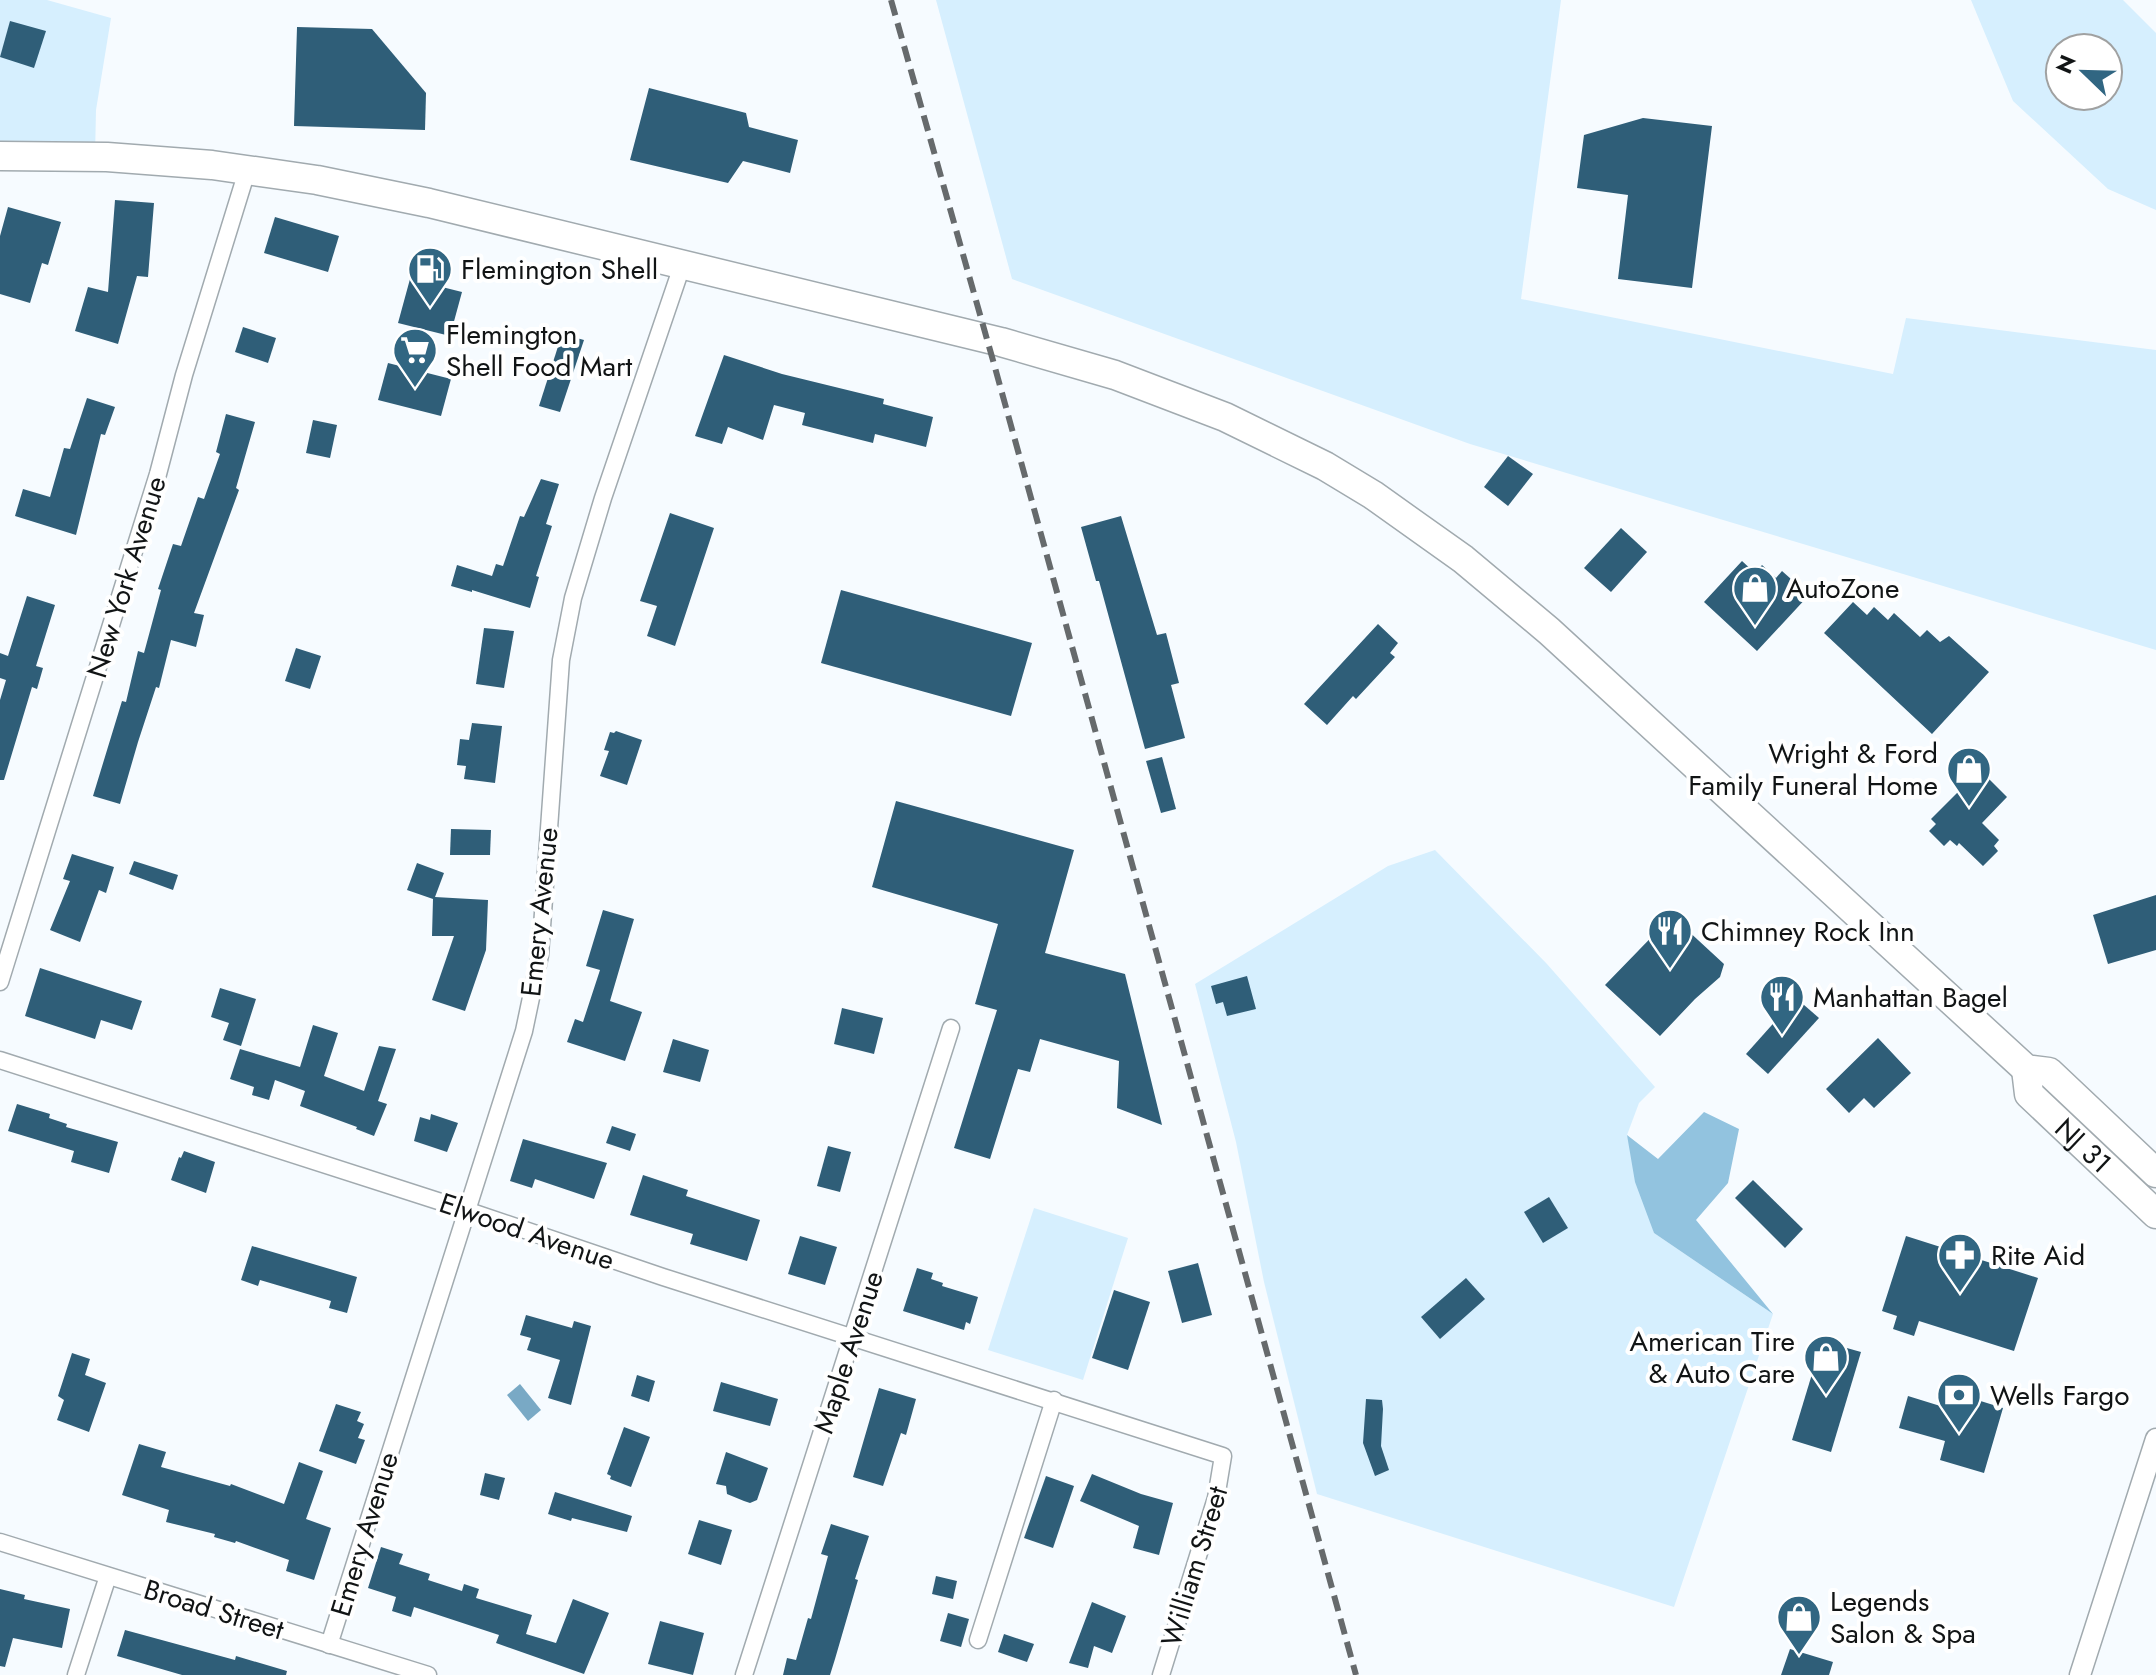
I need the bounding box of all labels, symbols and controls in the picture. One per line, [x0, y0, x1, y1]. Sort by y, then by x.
north arrow [2044, 32, 2124, 112]
text: N [2047, 50, 2084, 78]
fuel station icon: Flemington Shell [406, 245, 454, 308]
place label: Flemington Shell [461, 249, 658, 290]
place label: Flemington Shell Food Mart [446, 314, 633, 387]
supermarket icon: Flemington Shell Food Mart [391, 326, 439, 389]
street label: New York Avenue [76, 471, 177, 683]
shop icon: AutoZone [1731, 564, 1779, 627]
place label: AutoZone [1786, 568, 1899, 609]
place label: Wright & Ford Family Funeral Home [1688, 733, 1938, 806]
shop icon: Wright & Ford Family Funeral Home [1945, 745, 1993, 808]
street label: Emery Avenue [510, 825, 569, 999]
restaurant icon: Chimney Rock Inn [1646, 907, 1694, 970]
place label: Chimney Rock Inn [1701, 911, 1915, 952]
restaurant icon: Manhattan Bagel [1758, 973, 1806, 1036]
place label: Manhattan Bagel [1813, 977, 2008, 1018]
street label: NJ 31 [2045, 1109, 2121, 1183]
street label: Elwood Avenue [434, 1182, 620, 1281]
pharmacy icon: Rite Aid [1936, 1231, 1984, 1294]
place label: Rite Aid [1991, 1235, 2085, 1276]
street label: Maple Avenue [803, 1266, 894, 1439]
place label: American Tire & Auto Care [1630, 1321, 1795, 1394]
shop icon: American Tire & Auto Care [1802, 1333, 1850, 1396]
bank icon: Wells Fargo [1935, 1371, 1983, 1434]
place label: Wells Fargo [1990, 1375, 2130, 1416]
street label: Emery Avenue [320, 1447, 409, 1621]
street label: William Street [1151, 1481, 1238, 1651]
street label: Broad Street [139, 1569, 289, 1650]
place label: Legends Salon & Spa [1830, 1581, 1976, 1654]
shop icon: Legends Salon & Spa [1775, 1593, 1823, 1656]

